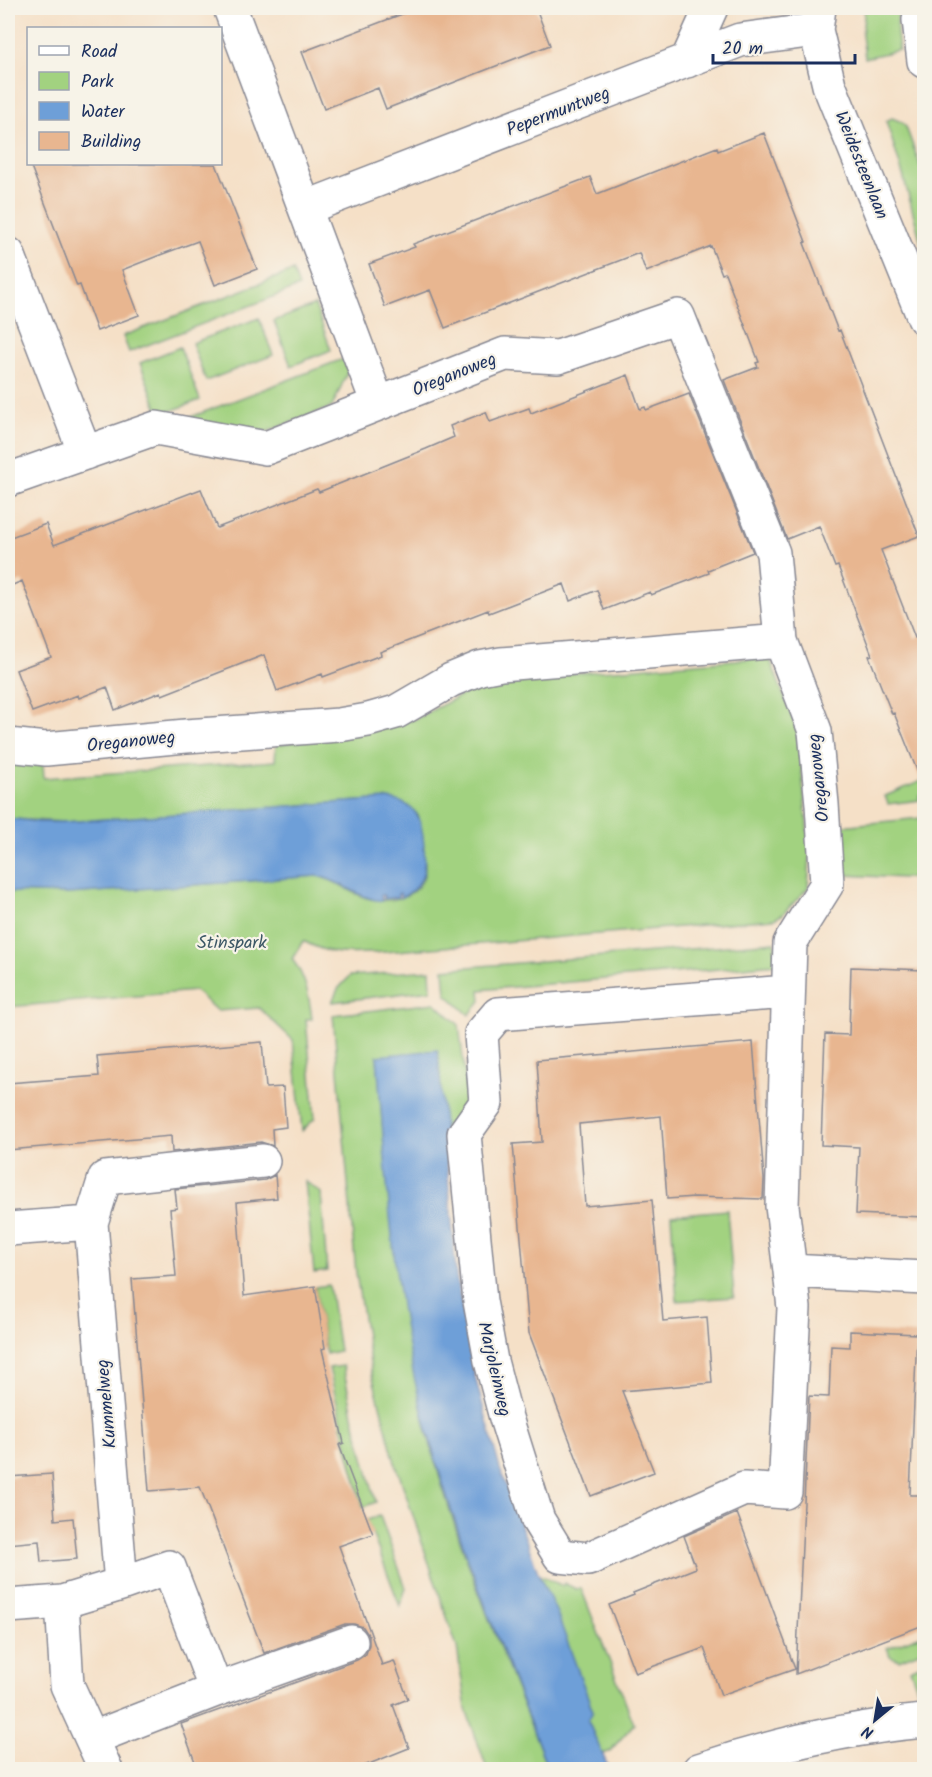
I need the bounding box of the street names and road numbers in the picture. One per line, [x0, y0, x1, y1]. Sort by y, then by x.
street label: Pepermuntweg [503, 79, 615, 145]
street label: Weidesteenlaan [826, 107, 896, 224]
street label: Oreganoweg [408, 345, 501, 405]
street label: Oreganoweg [86, 723, 177, 762]
street label: Oreganoweg [800, 732, 839, 823]
street label: Marjoleinweg [469, 1319, 519, 1420]
street label: Kummelweg [89, 1358, 126, 1450]

